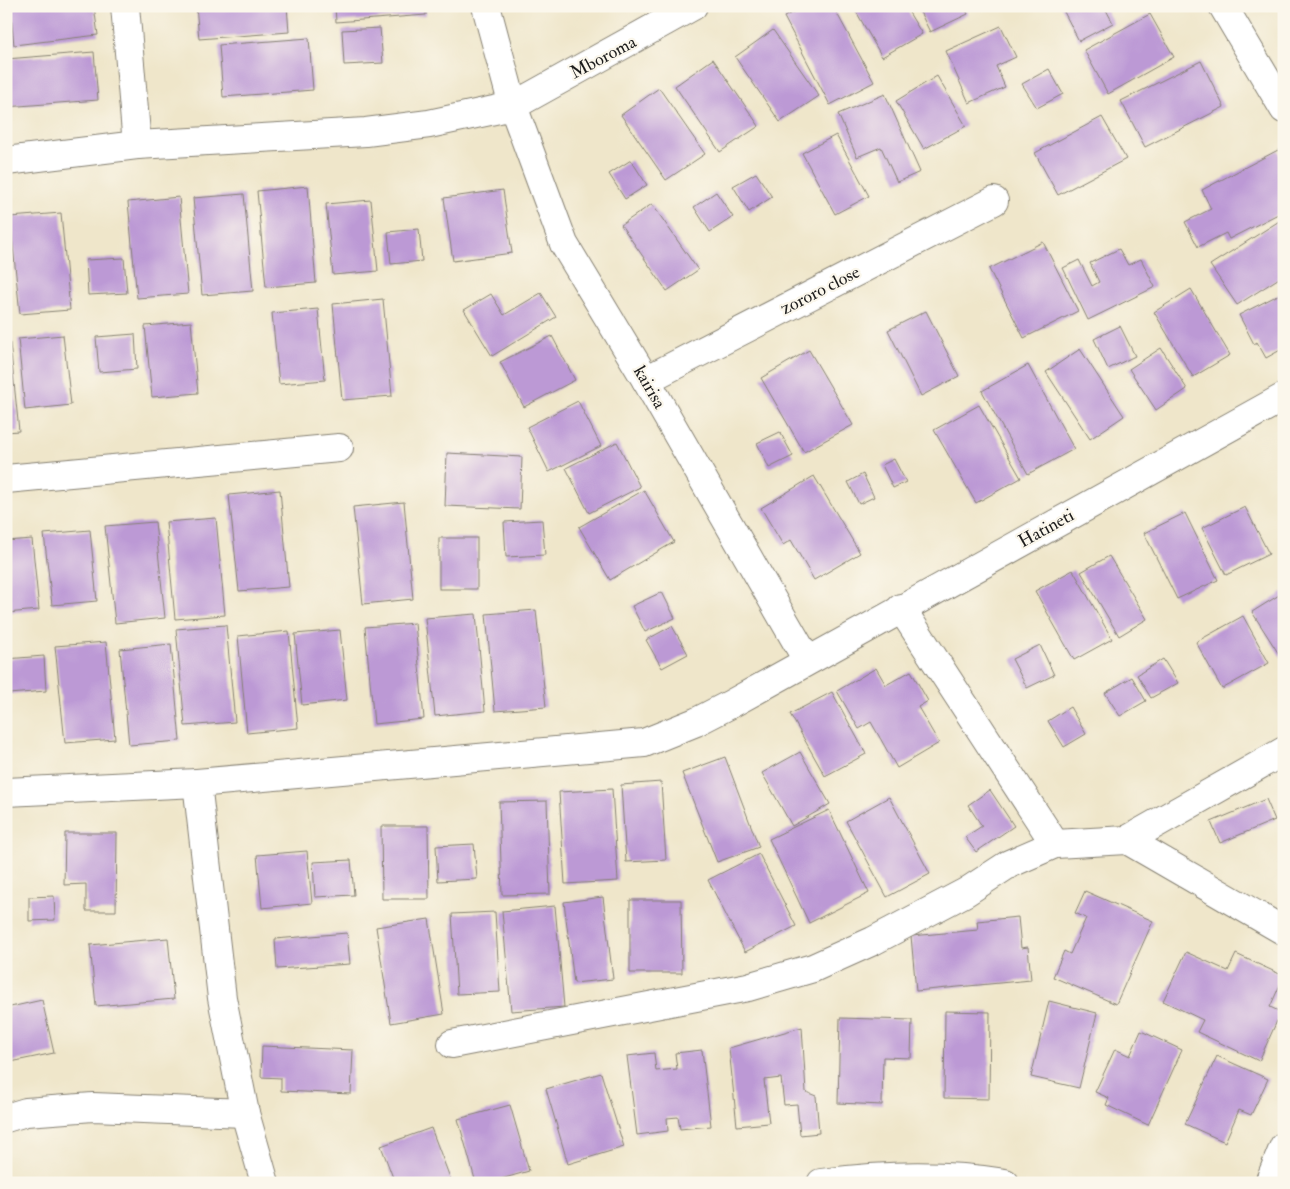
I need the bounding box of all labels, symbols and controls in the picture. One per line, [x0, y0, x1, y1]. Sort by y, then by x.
street label: Mboroma [566, 30, 641, 84]
street label: zororo close [777, 260, 864, 320]
street label: kairisa [628, 362, 671, 413]
street label: Hatineti [1014, 504, 1078, 553]

